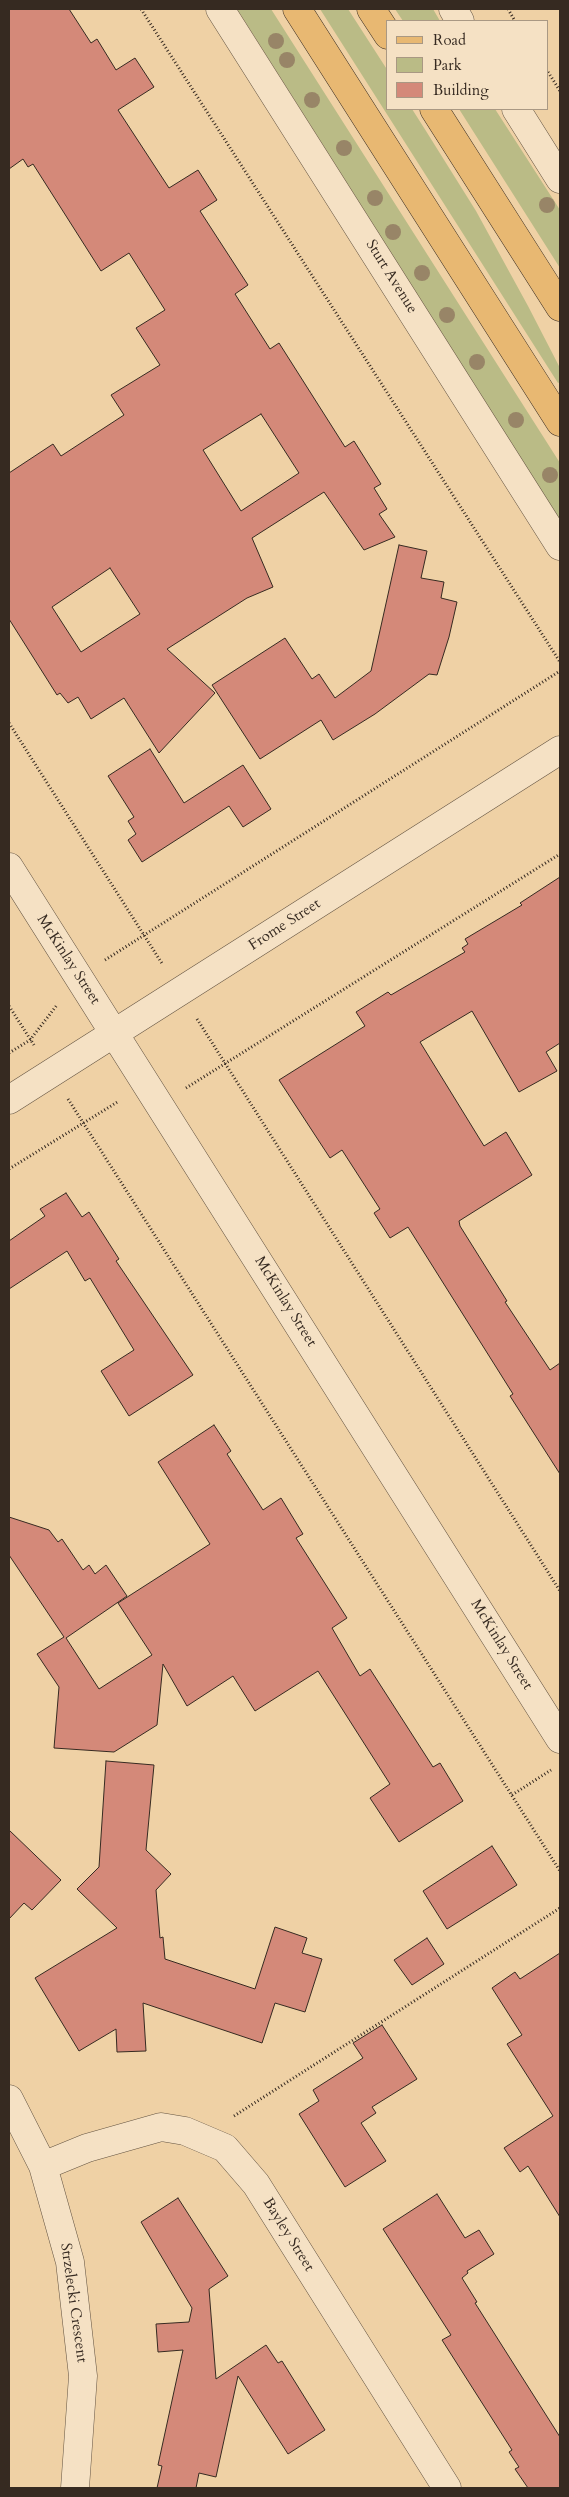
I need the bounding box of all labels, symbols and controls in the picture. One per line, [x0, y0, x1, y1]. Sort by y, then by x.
legend [386, 20, 549, 110]
text: Road [433, 30, 466, 50]
text: Park [433, 55, 462, 75]
text: Building [433, 80, 489, 100]
street label: Sturt Avenue [361, 237, 421, 317]
street label: Frome Street [246, 895, 324, 955]
street label: McKinlay Street [32, 912, 104, 1008]
street label: McKinlay Street [250, 1253, 320, 1351]
street label: McKinlay Street [466, 1596, 536, 1694]
street label: Bayley Street [258, 2195, 318, 2275]
street label: Strzelecki Crescent [56, 2242, 90, 2364]

